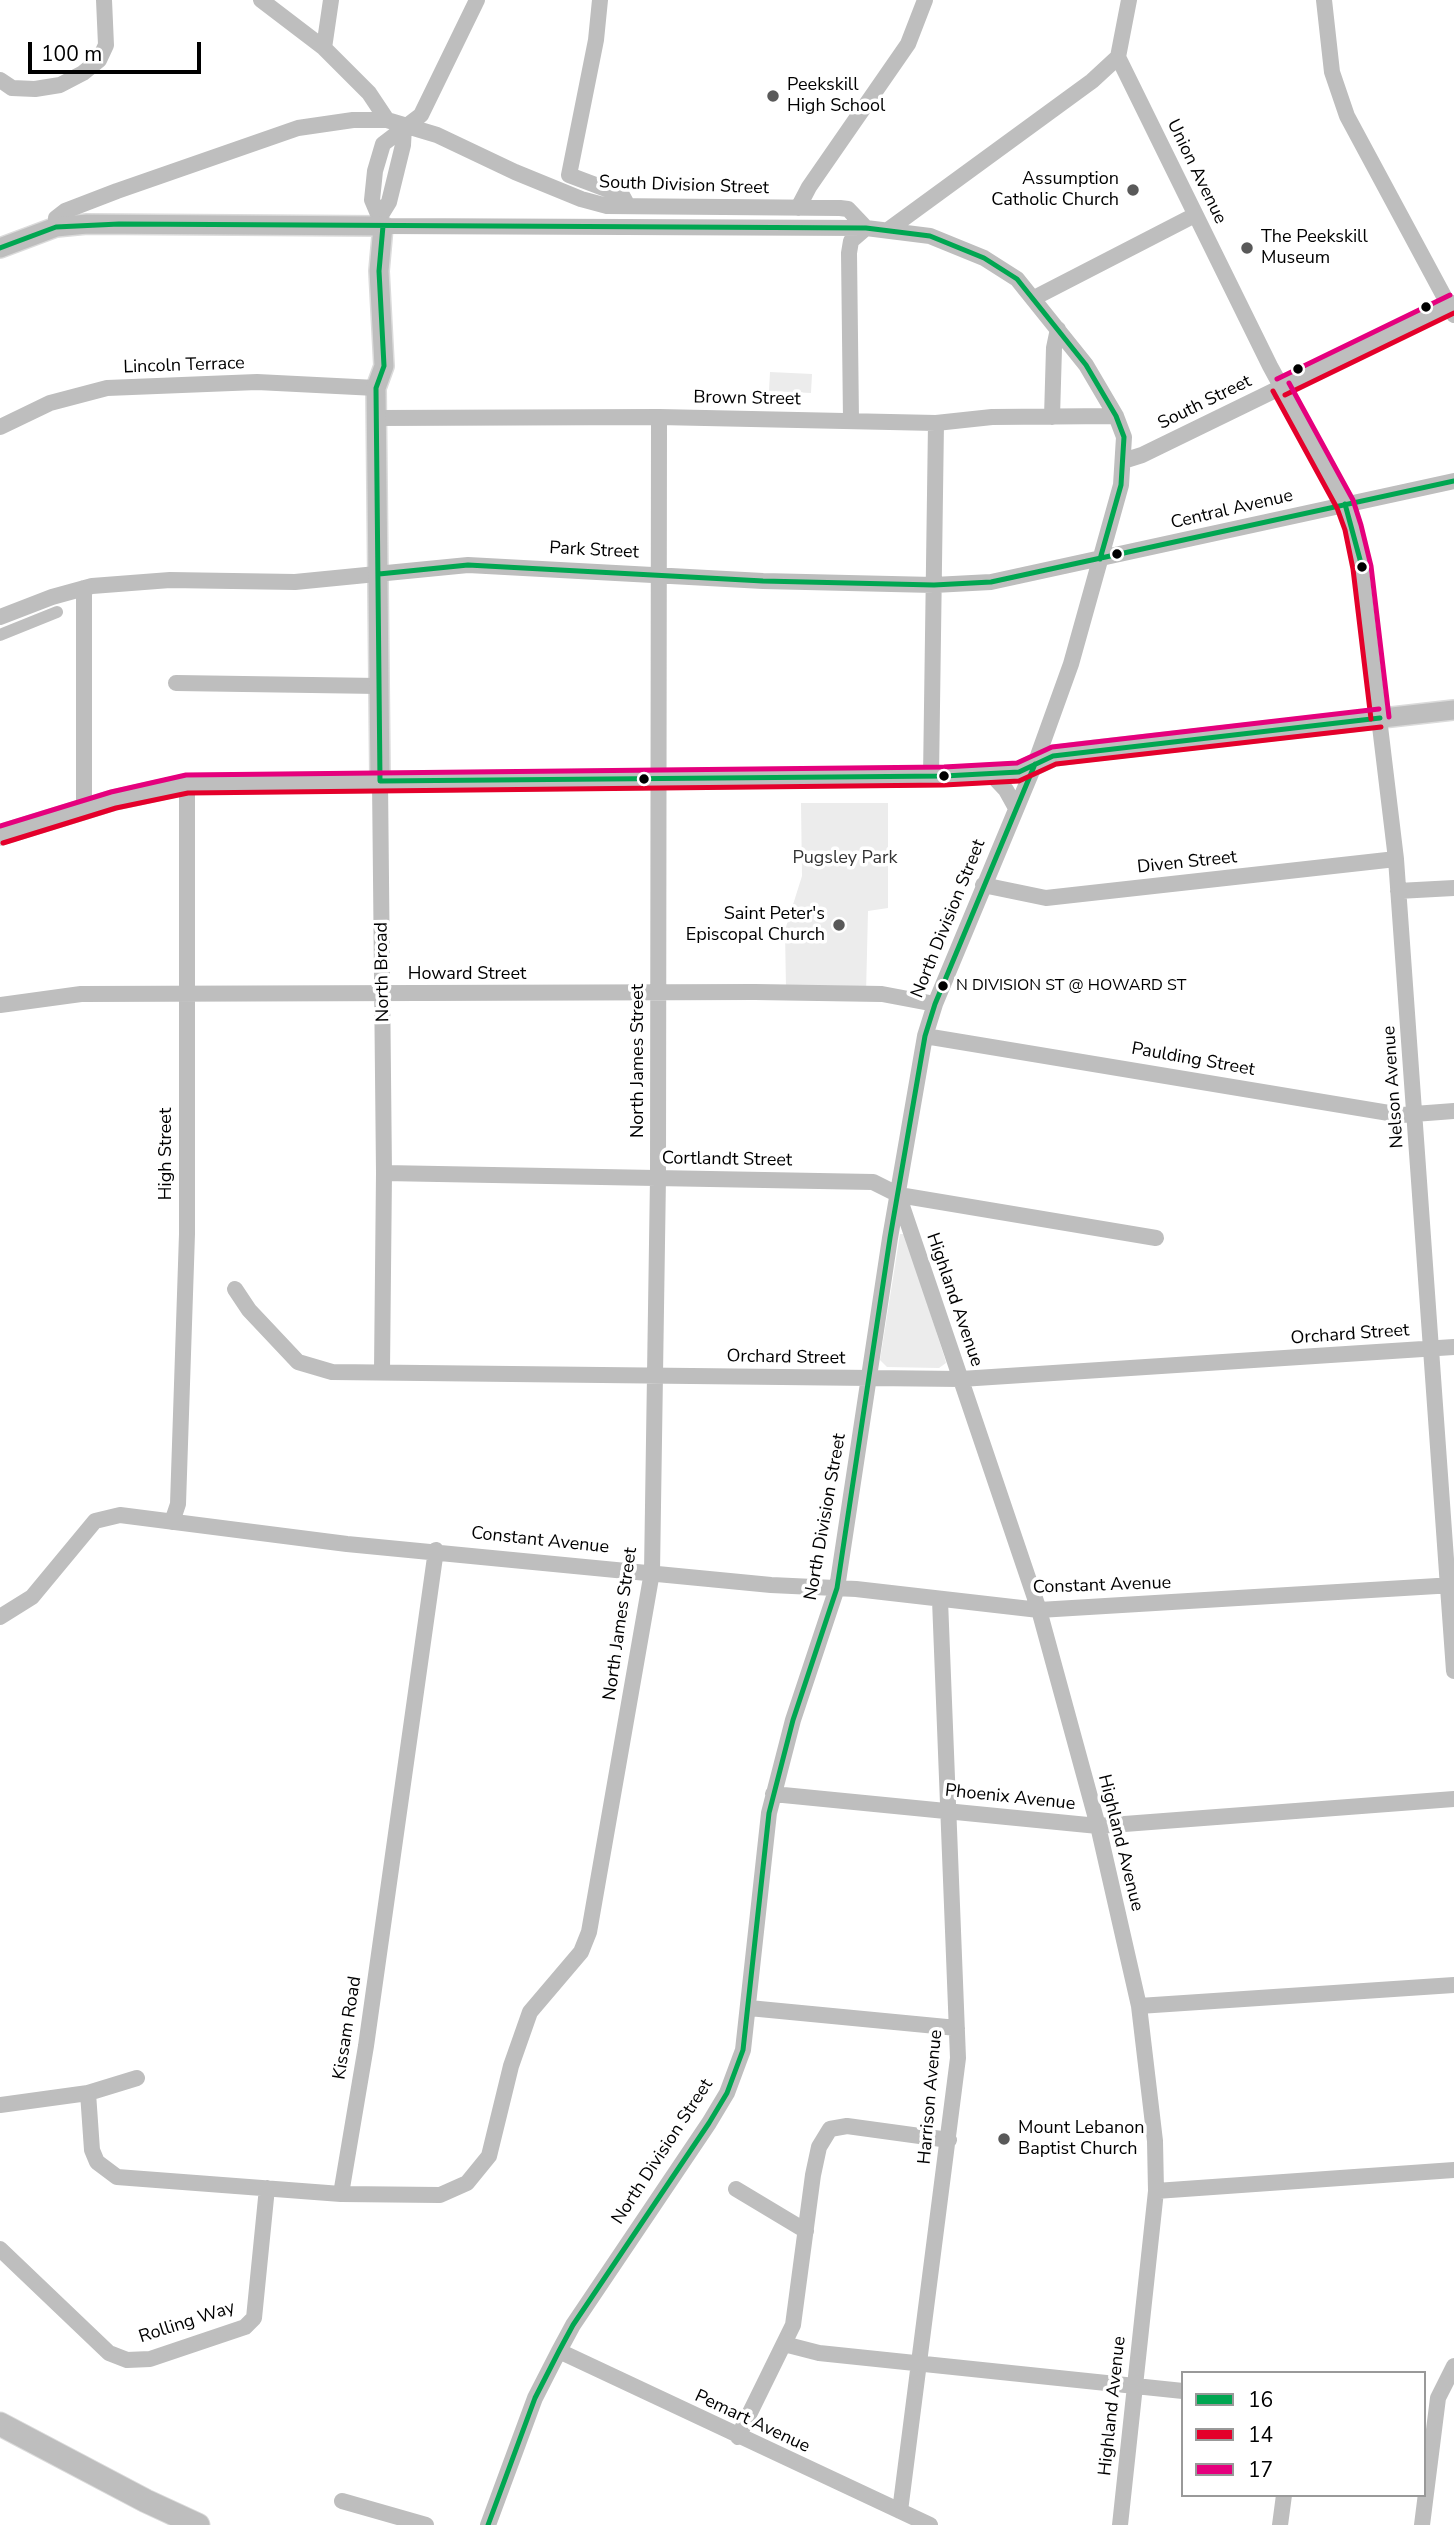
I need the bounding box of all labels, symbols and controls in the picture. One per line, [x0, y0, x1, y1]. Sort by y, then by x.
scale bar [32, 28, 205, 72]
text: 100 m [41, 40, 102, 68]
place label: Peekskill High School [787, 75, 885, 118]
marker: Peekskill High School [765, 88, 781, 104]
street label: Union Avenue [1161, 116, 1231, 228]
place label: Assumption Catholic Church [991, 169, 1119, 212]
street label: South Division Street [599, 172, 769, 200]
marker: Assumption Catholic Church [1125, 182, 1141, 198]
place label: The Peekskill Museum [1261, 227, 1368, 270]
marker: The Peekskill Museum [1239, 240, 1255, 256]
unlabelled marker [1419, 300, 1433, 314]
street label: Lincoln Terrace [123, 353, 245, 379]
unlabelled marker [1291, 362, 1305, 376]
street label: South Street [1155, 371, 1255, 435]
street label: Brown Street [693, 387, 801, 411]
street label: Central Avenue [1169, 485, 1295, 535]
street label: Park Street [549, 538, 639, 564]
unlabelled marker [1110, 547, 1124, 561]
unlabelled marker [1355, 560, 1369, 574]
unlabelled marker [937, 769, 951, 783]
unlabelled marker [637, 772, 651, 786]
street label: North Division Street [907, 837, 991, 1001]
street label: Diven Street [1136, 847, 1238, 879]
park label: Pugsley Park [792, 848, 898, 870]
place label: Saint Peter's Episcopal Church [686, 904, 825, 946]
marker: Saint Peter's Episcopal Church [831, 917, 847, 933]
street label: North Broad [371, 922, 395, 1022]
street label: Howard Street [408, 964, 526, 986]
place label: N DIVISION ST @ HOWARD ST [956, 976, 1186, 996]
marker: N DIVISION ST @ HOWARD ST [936, 979, 950, 993]
street label: North James Street [628, 984, 650, 1138]
street label: Nelson Avenue [1379, 1025, 1409, 1149]
street label: Paulding Street [1130, 1039, 1256, 1081]
street label: High Street [156, 1108, 178, 1200]
street label: Cortlandt Street [662, 1148, 792, 1172]
street label: Highland Avenue [921, 1230, 987, 1370]
street label: Orchard Street [1290, 1320, 1410, 1350]
street label: Orchard Street [726, 1346, 846, 1370]
street label: North Division Street [801, 1432, 851, 1602]
street label: Constant Avenue [470, 1523, 610, 1559]
street label: North James Street [600, 1546, 642, 1702]
street label: Constant Avenue [1032, 1573, 1172, 1599]
street label: Highland Avenue [1093, 1772, 1147, 1914]
street label: Phoenix Avenue [944, 1780, 1076, 1816]
street label: Kissam Road [329, 1975, 367, 2081]
street label: Harrison Avenue [914, 2029, 948, 2165]
street label: North Division Street [608, 2075, 718, 2229]
place label: Mount Lebanon Baptist Church [1018, 2118, 1144, 2160]
marker: Mount Lebanon Baptist Church [996, 2131, 1012, 2147]
street label: Rolling Way [136, 2297, 238, 2349]
street label: Highland Avenue [1095, 2335, 1131, 2477]
legend [1181, 2371, 1426, 2497]
street label: Pemart Avenue [691, 2386, 813, 2458]
text: 16 [1248, 2386, 1273, 2414]
text: 14 [1248, 2421, 1273, 2449]
text: 17 [1248, 2456, 1273, 2484]

